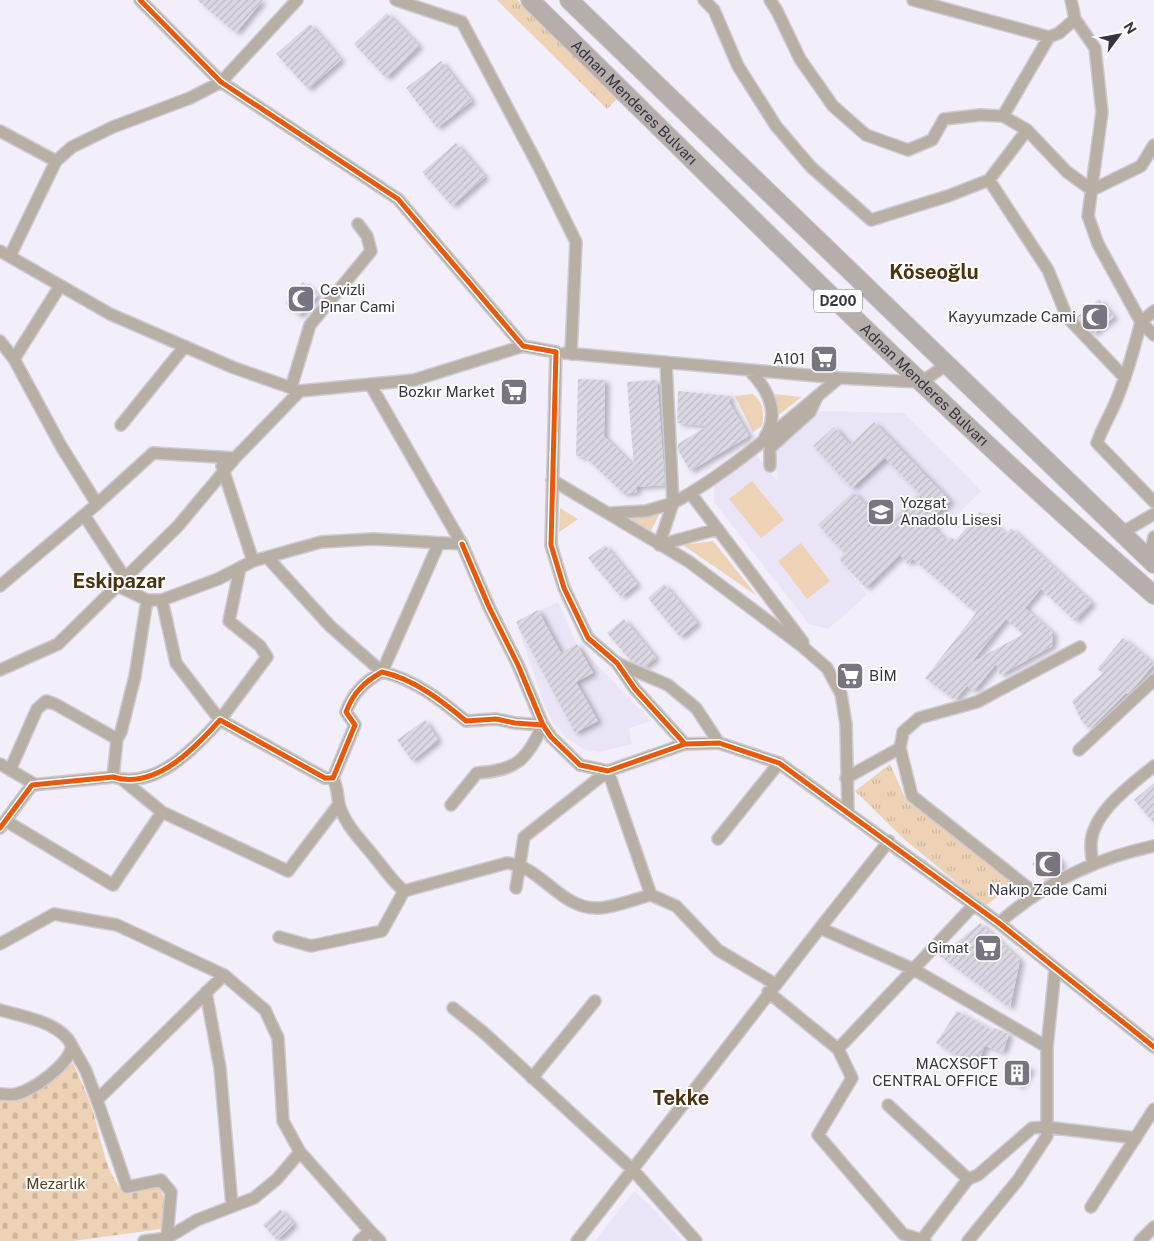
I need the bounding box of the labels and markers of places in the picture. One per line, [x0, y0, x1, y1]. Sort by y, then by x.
place label: Cevizli Pınar Cami [320, 281, 395, 315]
mosque icon: Cevizli Pınar Cami [286, 284, 316, 314]
mosque icon: Kayyumzade Cami [1080, 302, 1110, 332]
place label: Kayyumzade Cami [948, 308, 1076, 325]
supermarket icon: A101 [809, 344, 839, 374]
place label: A101 [773, 350, 805, 367]
supermarket icon: Bozkır Market [499, 377, 529, 407]
place label: Bozkır Market [398, 383, 495, 400]
place label: Yozgat Anadolu Lisesi [900, 494, 1001, 528]
school or university icon: Yozgat Anadolu Lisesi [866, 497, 896, 527]
supermarket icon: BİM [835, 661, 865, 691]
place label: BİM [869, 666, 897, 684]
mosque icon: Nakıp Zade Cami [1033, 849, 1063, 879]
place label: Nakıp Zade Cami [989, 881, 1107, 898]
supermarket icon: Gimat [973, 933, 1003, 963]
place label: Gimat [927, 939, 969, 956]
place label: MACXSOFT CENTRAL OFFICE [872, 1055, 998, 1089]
building icon: MACXSOFT CENTRAL OFFICE [1002, 1058, 1032, 1088]

